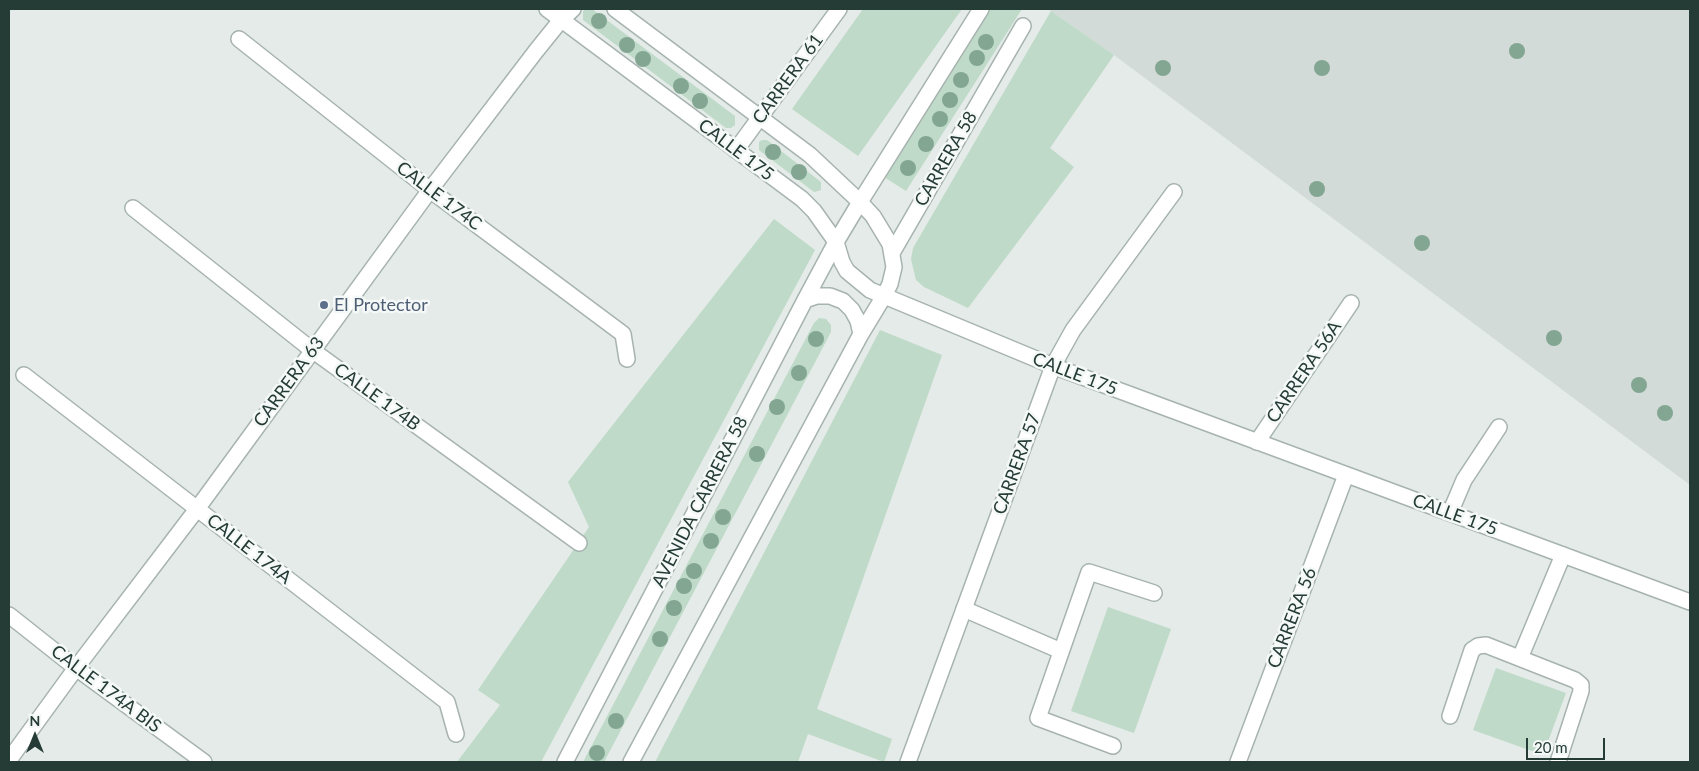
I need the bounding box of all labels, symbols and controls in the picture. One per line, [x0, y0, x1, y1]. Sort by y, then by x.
street label: CARRERA 61 [748, 30, 828, 128]
street label: CARRERA 58 [910, 108, 982, 210]
street label: CALLE 175 [694, 115, 778, 185]
street label: CALLE 174C [392, 157, 486, 235]
place label: El Protector [334, 294, 428, 316]
marker: El Protector [318, 299, 330, 311]
street label: CARRERA 56A [1262, 317, 1346, 427]
street label: CARRERA 63 [249, 333, 329, 431]
street label: CALLE 175 [1030, 348, 1120, 400]
street label: CALLE 174B [330, 359, 424, 435]
street label: CARRERA 57 [989, 410, 1045, 518]
street label: AVENIDA CARRERA 58 [648, 413, 752, 591]
street label: CALLE 175 [1409, 490, 1501, 540]
street label: CALLE 174A [202, 509, 296, 589]
street label: CARRERA 56 [1263, 565, 1321, 671]
street label: CALLE 174A BIS [47, 641, 165, 737]
north arrow [10, 711, 60, 761]
text: N [30, 712, 40, 729]
scale bar [1529, 728, 1608, 760]
text: 20 m [1534, 738, 1568, 756]

